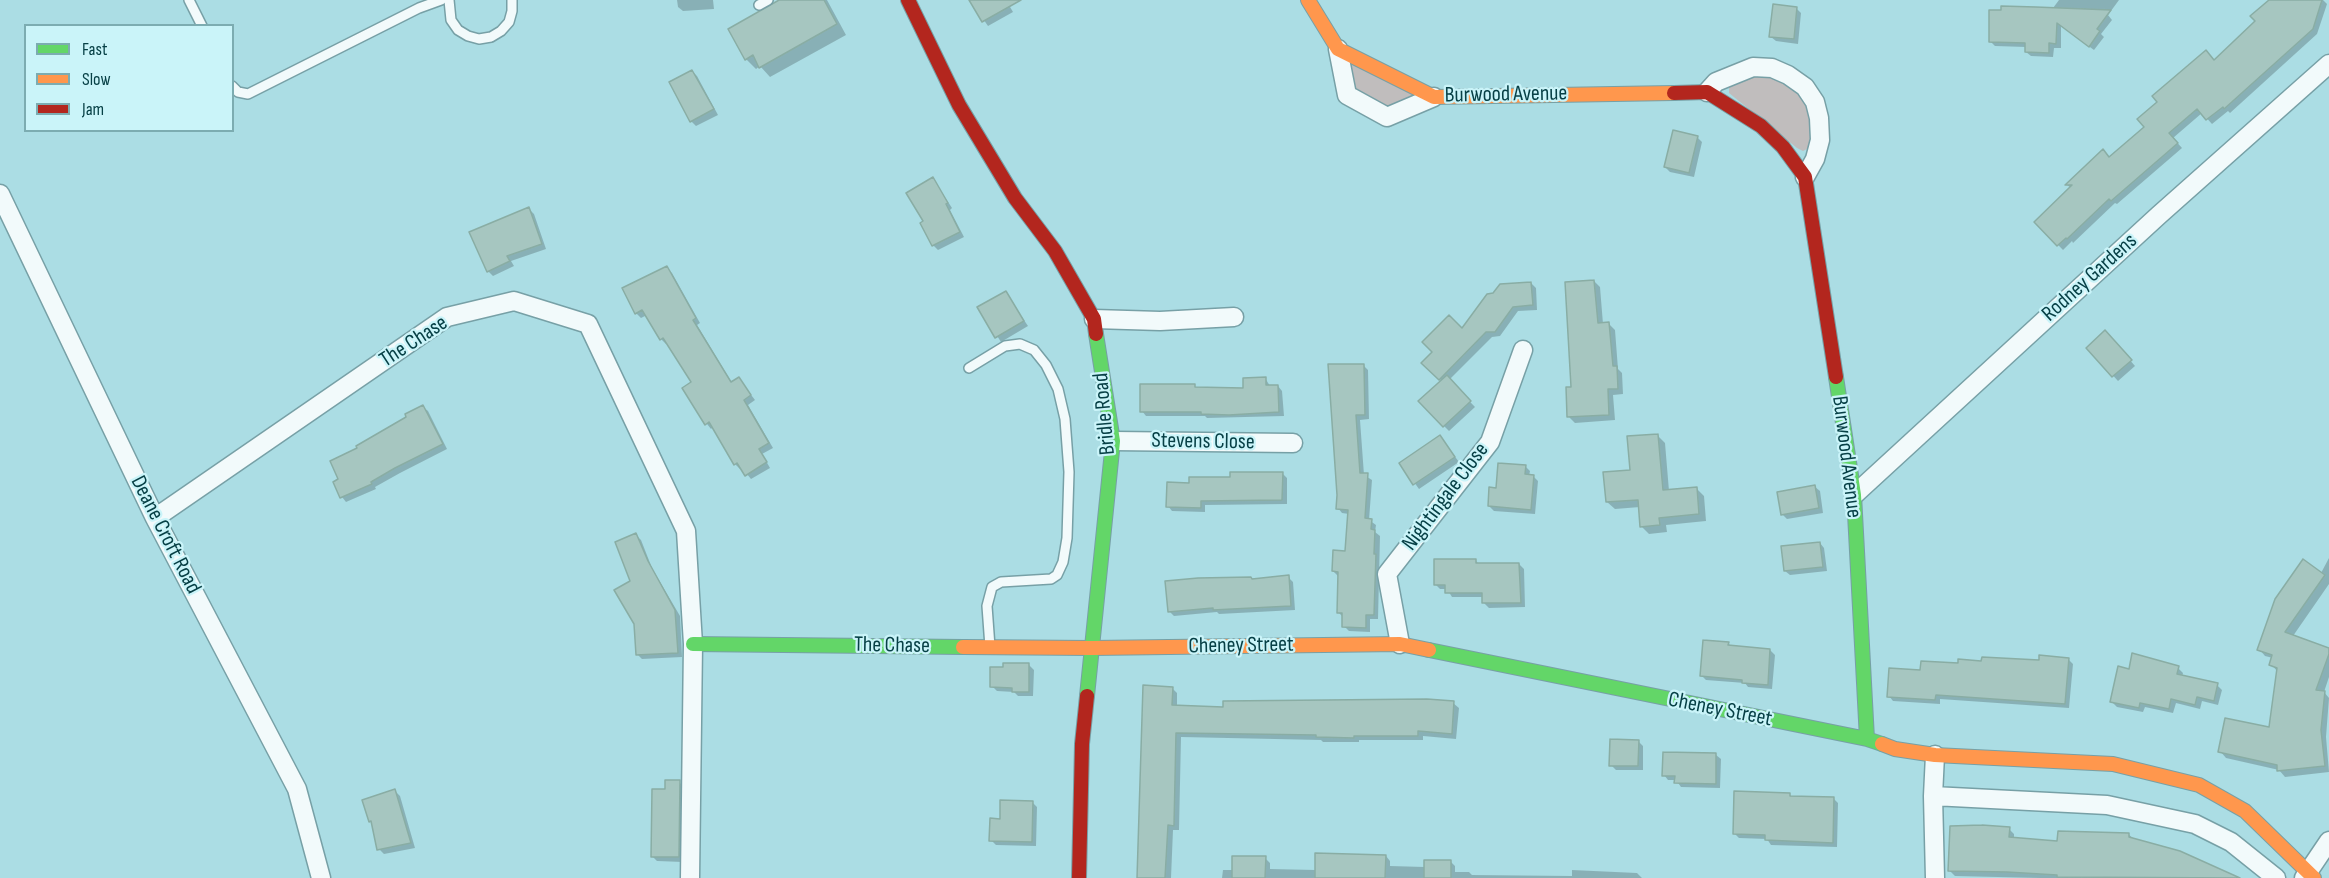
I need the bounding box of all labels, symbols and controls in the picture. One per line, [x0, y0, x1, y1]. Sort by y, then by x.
legend [24, 24, 234, 132]
text: Fast [82, 39, 107, 60]
text: Slow [82, 69, 111, 90]
street label: Burwood Avenue [1444, 81, 1568, 109]
text: Jam [82, 99, 104, 120]
street label: Rodney Gardens [2037, 228, 2143, 328]
street label: The Chase [375, 310, 453, 374]
street label: Bridle Road [1088, 372, 1122, 456]
street label: Burwood Avenue [1825, 395, 1867, 519]
street label: Stevens Close [1151, 428, 1255, 456]
street label: Nightingale Close [1397, 438, 1495, 556]
street label: Deane Croft Road [124, 472, 206, 598]
street label: The Chase [854, 632, 930, 660]
street label: Cheney Street [1188, 632, 1294, 660]
street label: Cheney Street [1666, 687, 1774, 733]

